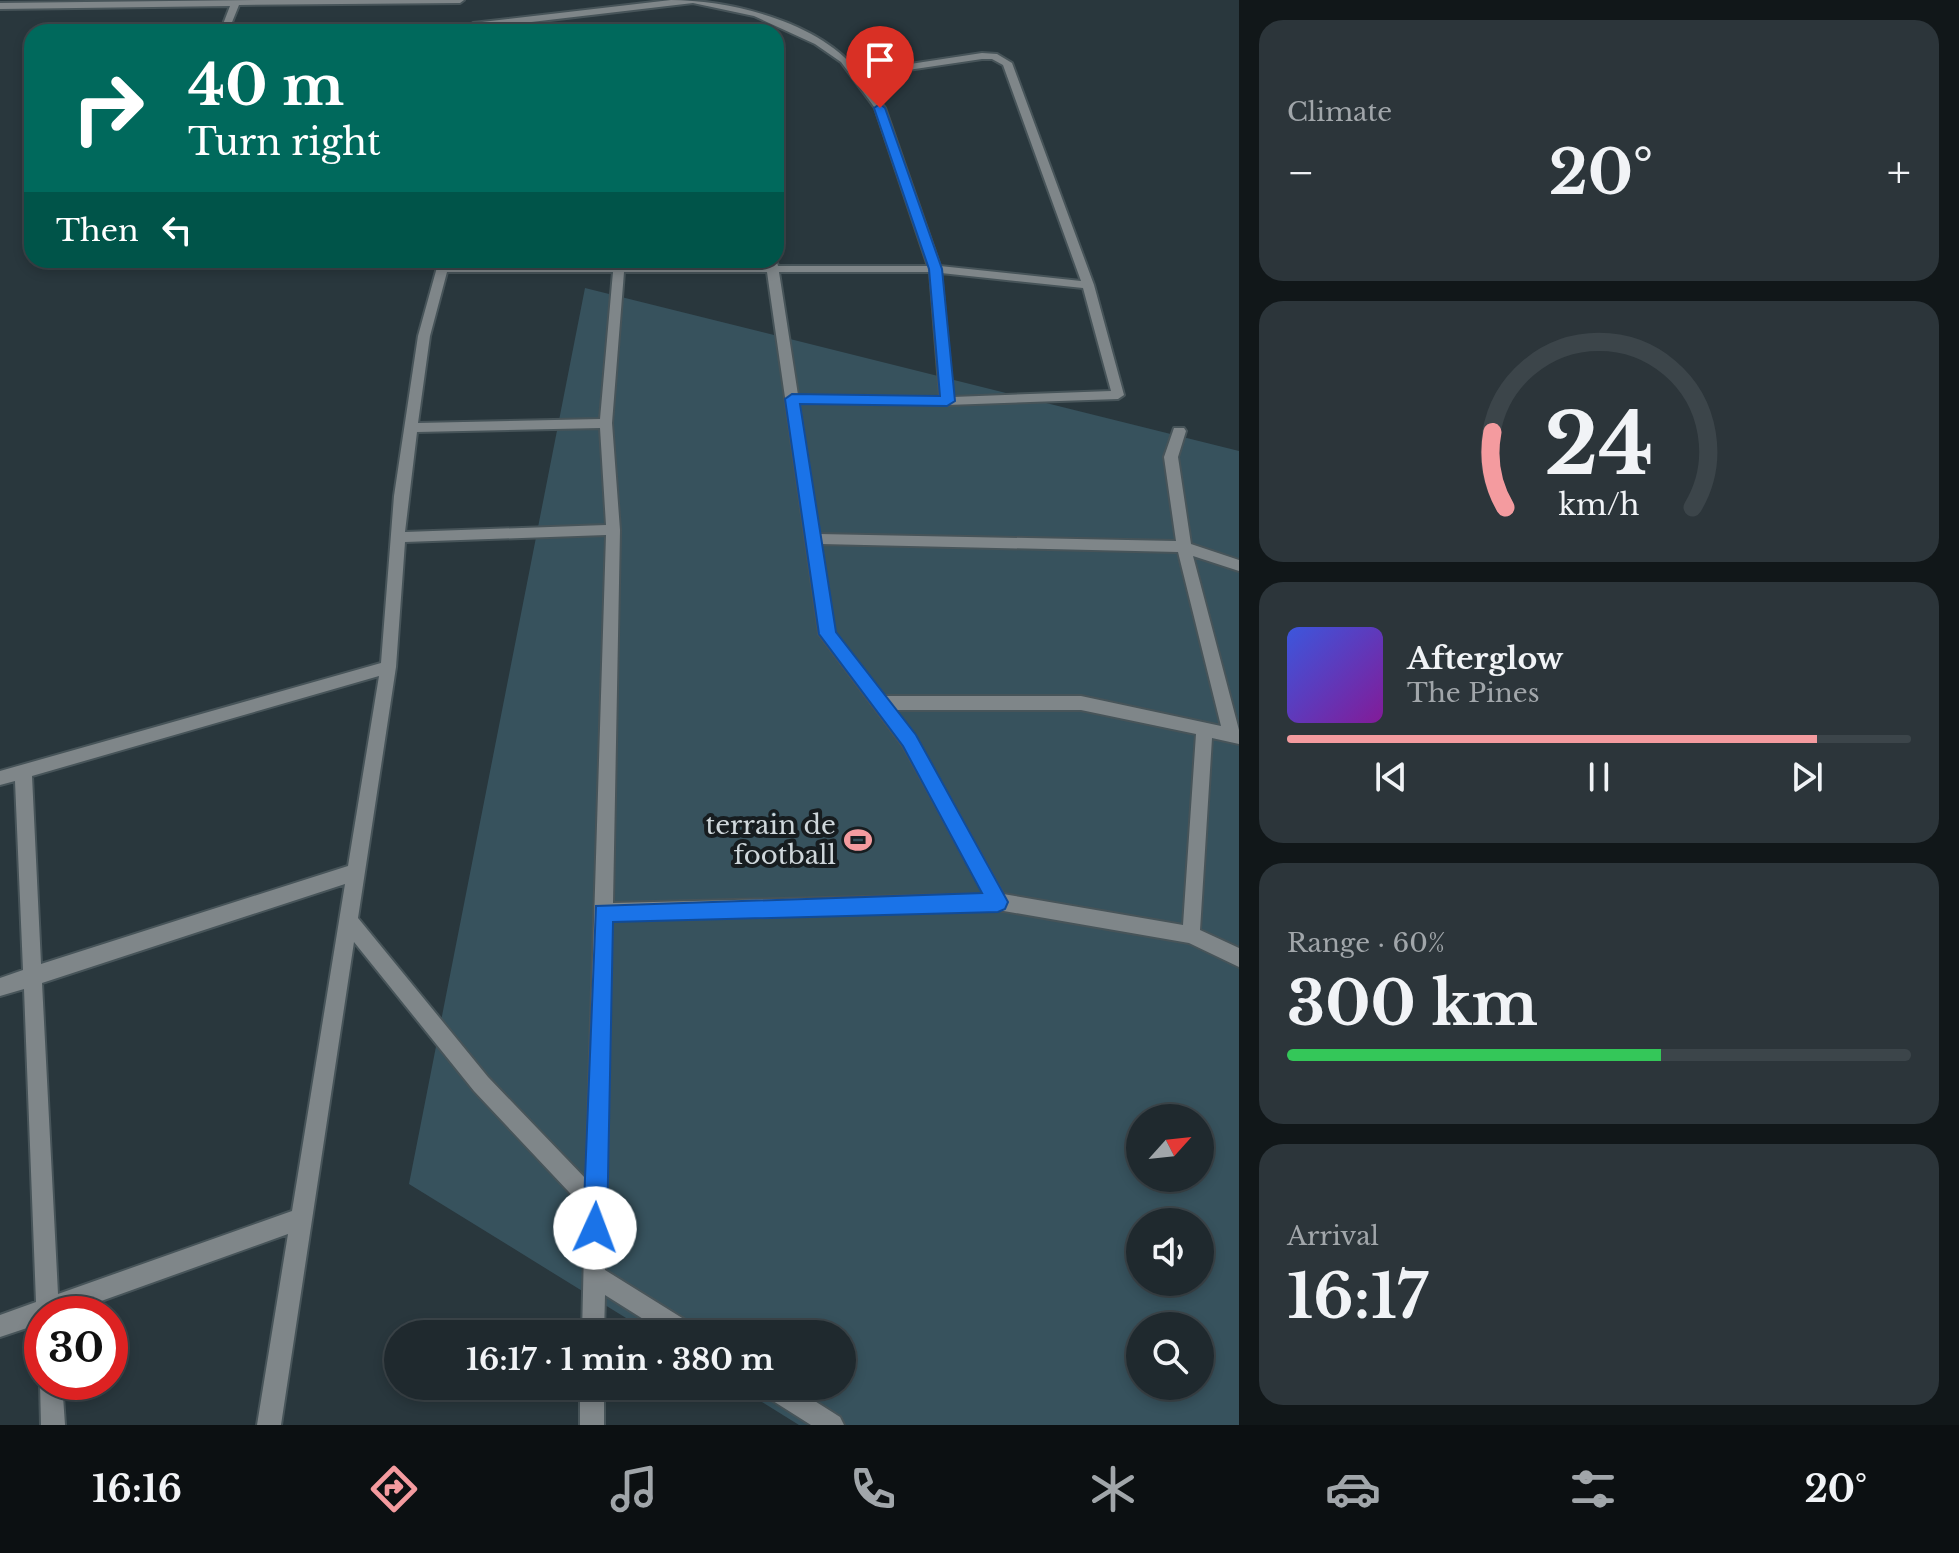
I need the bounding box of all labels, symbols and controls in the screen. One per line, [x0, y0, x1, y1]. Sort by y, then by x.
pin [846, 26, 914, 108]
icon: arrive [858, 38, 902, 82]
text: 40 m [188, 51, 344, 120]
icon: right [56, 56, 160, 160]
text: Climate [1287, 96, 1392, 128]
text: Turn right [188, 120, 381, 165]
text: 20° [1549, 136, 1653, 210]
text: − [1287, 145, 1315, 200]
text: + [1887, 145, 1911, 200]
icon: left [155, 208, 199, 252]
text: Then [56, 212, 139, 249]
text: 24 [1544, 392, 1654, 495]
text: km/h [1558, 487, 1640, 523]
text: Afterglow [1407, 640, 1563, 677]
text: The Pines [1407, 677, 1539, 709]
icon: previous [1369, 755, 1413, 799]
icon: pause [1577, 755, 1621, 799]
icon: next [1785, 755, 1829, 799]
place label: terrain de football [705, 809, 836, 871]
sports icon: terrain de football [843, 825, 873, 855]
text: Range · 60% [1287, 927, 1445, 959]
text: 300 km [1287, 967, 1538, 1041]
north arrow [1126, 1104, 1214, 1192]
map controls [1126, 1104, 1214, 1400]
position arrow [553, 1186, 637, 1270]
button: sound [1126, 1208, 1214, 1296]
text: Arrival [1287, 1220, 1379, 1252]
text: 16:17 [1287, 1260, 1428, 1334]
speed limit sign: 30 [24, 1296, 128, 1400]
button: search [1126, 1312, 1214, 1400]
text: 16:17 · 1 min · 380 m [466, 1341, 774, 1378]
icon: directions [366, 1461, 422, 1517]
icon: music [606, 1461, 662, 1517]
icon: phone [845, 1461, 901, 1517]
icon: climate [1085, 1461, 1141, 1517]
icon: car [1325, 1461, 1381, 1517]
icon: filters [1565, 1461, 1621, 1517]
text: 16:16 [92, 1467, 182, 1512]
text: 20° [1804, 1467, 1867, 1512]

